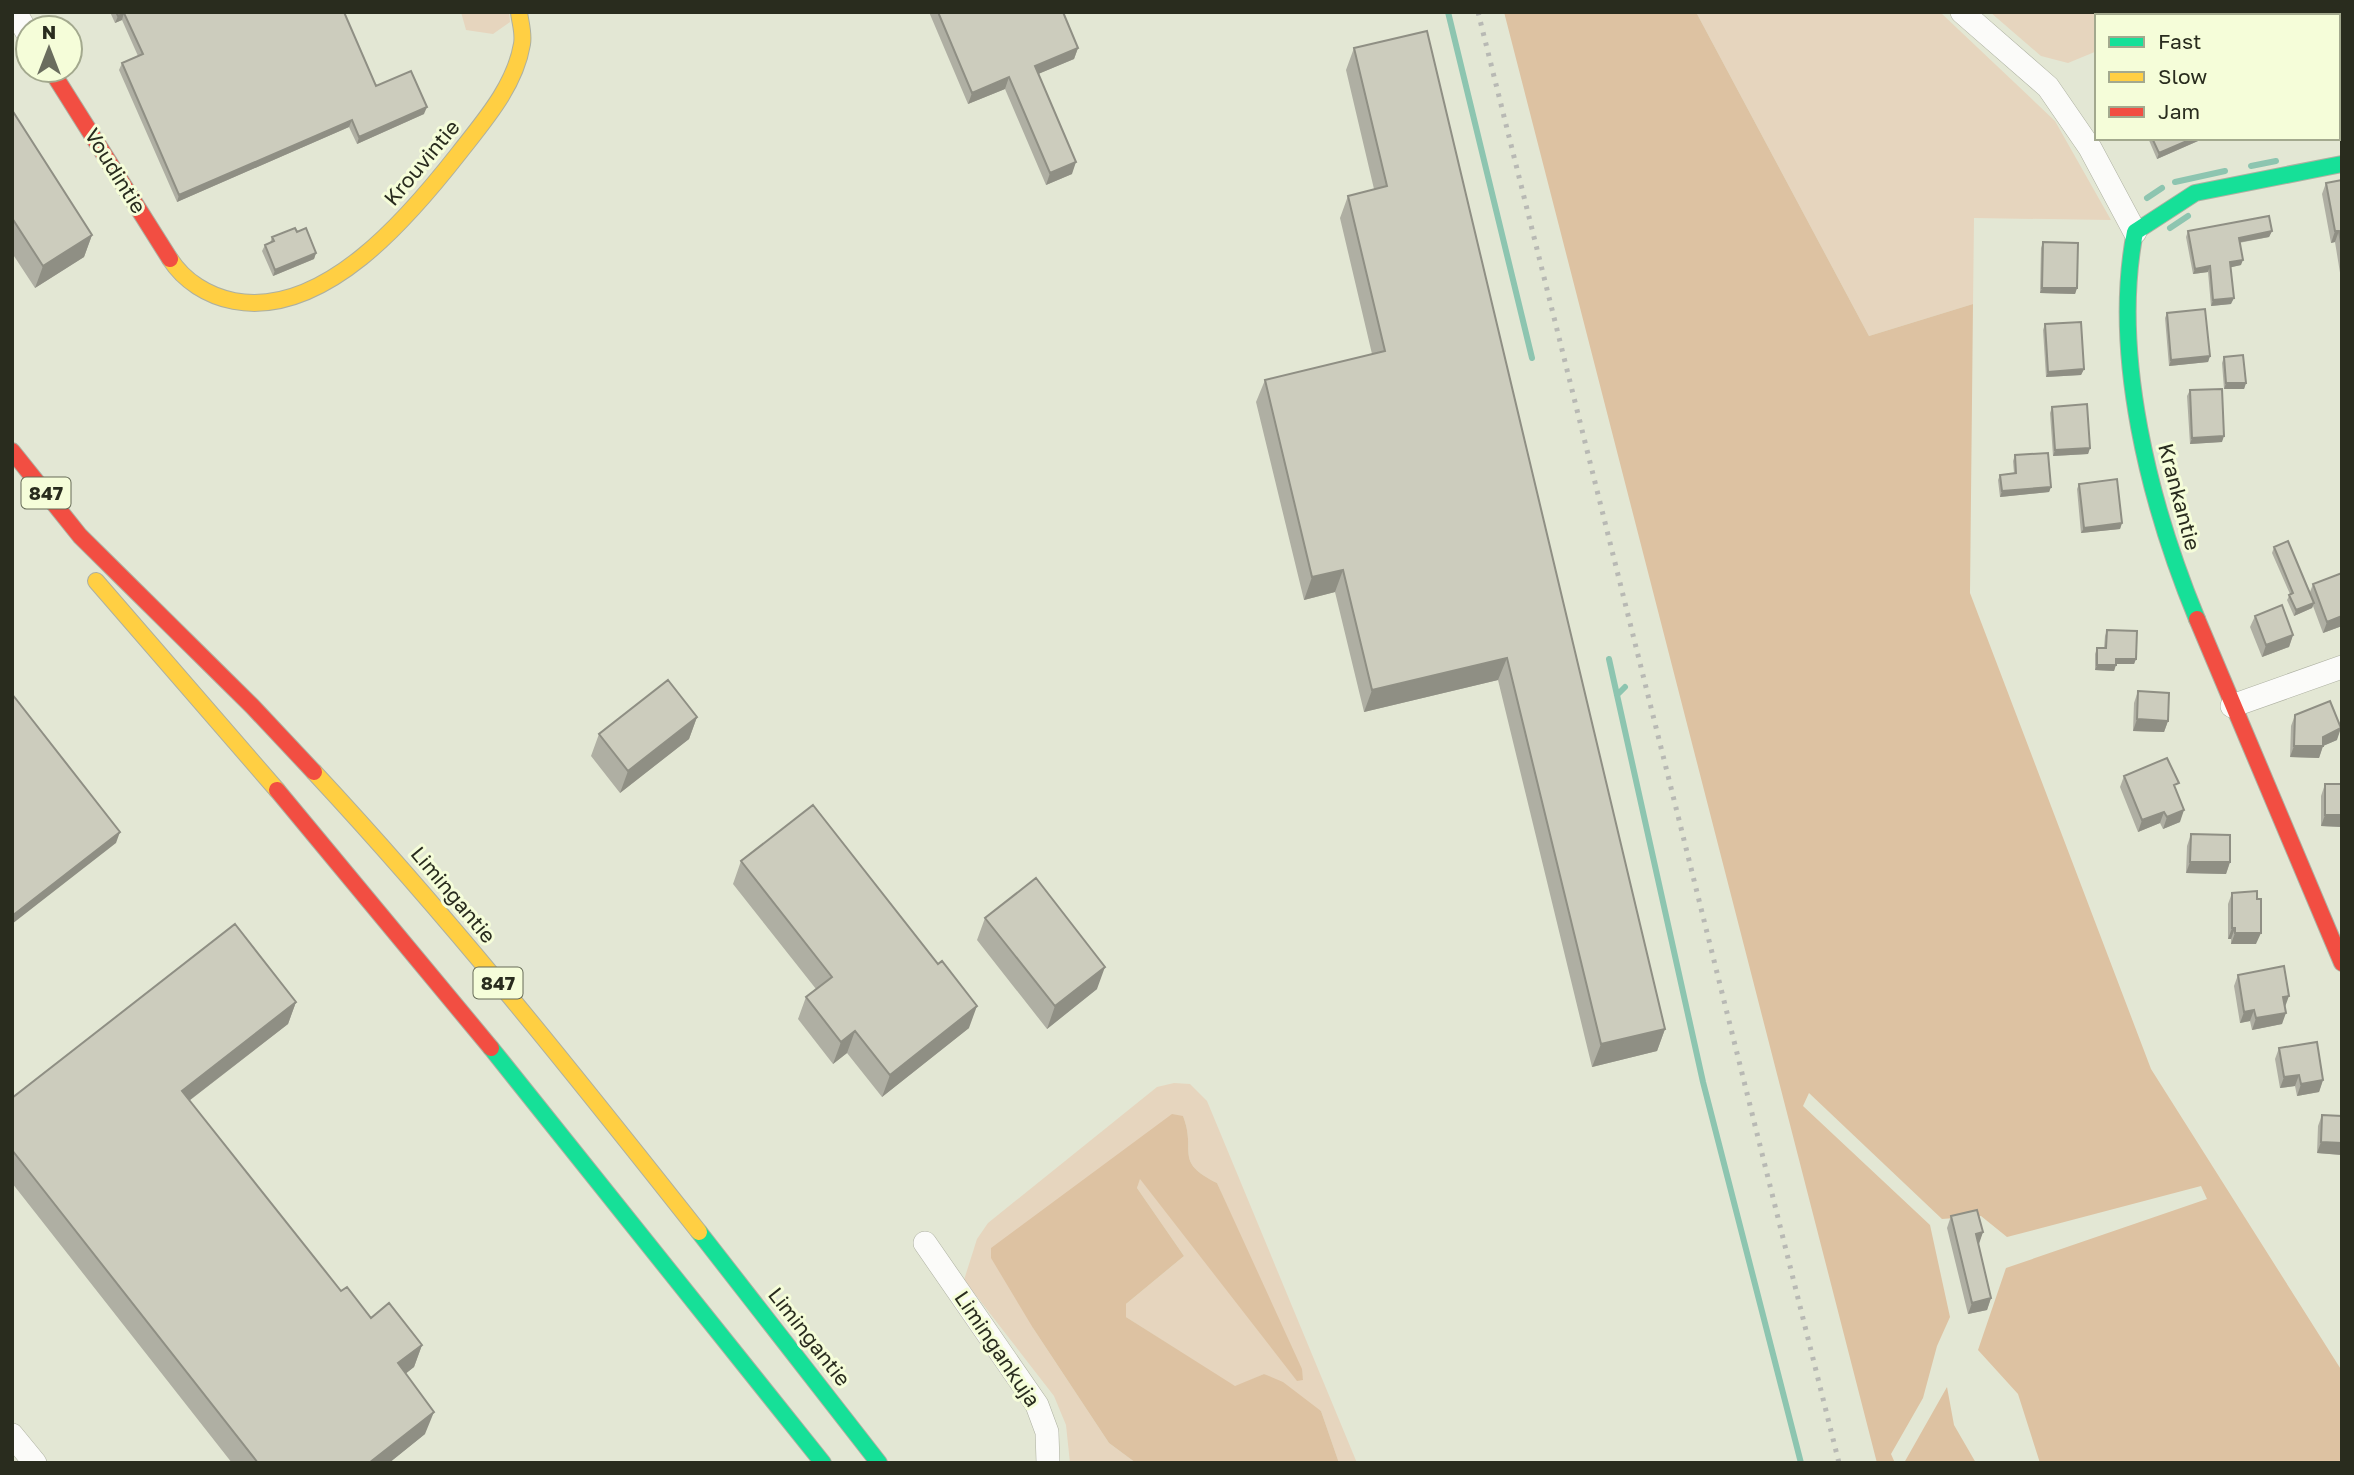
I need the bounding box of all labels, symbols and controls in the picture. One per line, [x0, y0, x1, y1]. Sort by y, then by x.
north arrow [14, 14, 84, 84]
legend [2095, 14, 2340, 140]
text: N [42, 20, 56, 43]
text: Fast [2158, 28, 2201, 54]
text: Slow [2158, 63, 2207, 89]
text: Jam [2158, 98, 2200, 124]
street label: Krouvintie [378, 114, 465, 211]
street label: Voudintie [79, 123, 152, 218]
street label: Krankantie [2153, 440, 2207, 553]
road number: 847 [22, 478, 70, 508]
street label: Limingantie [406, 841, 502, 948]
road number: 847 [474, 967, 522, 998]
street label: Limingantie [763, 1282, 856, 1391]
street label: Limingankuja [949, 1285, 1046, 1411]

